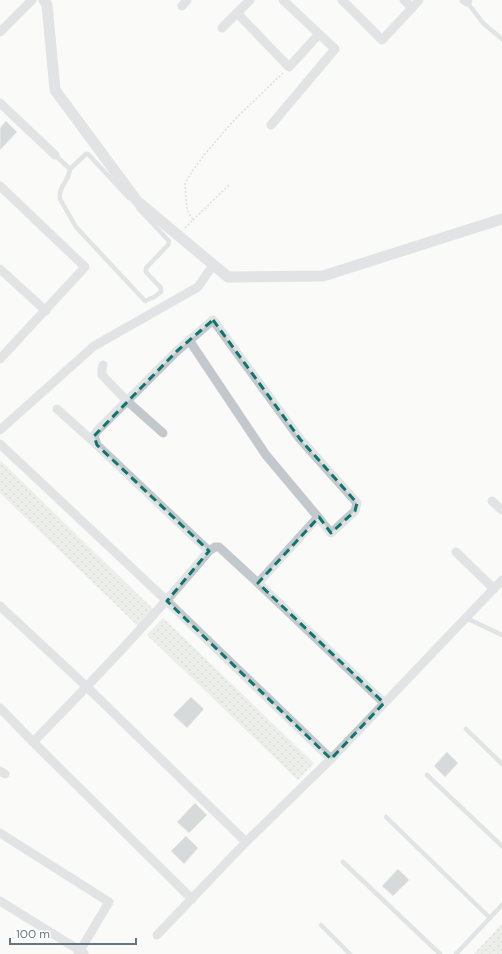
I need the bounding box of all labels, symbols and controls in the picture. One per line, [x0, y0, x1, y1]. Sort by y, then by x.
scale bar [10, 920, 136, 946]
text: 100 m [16, 926, 50, 942]

